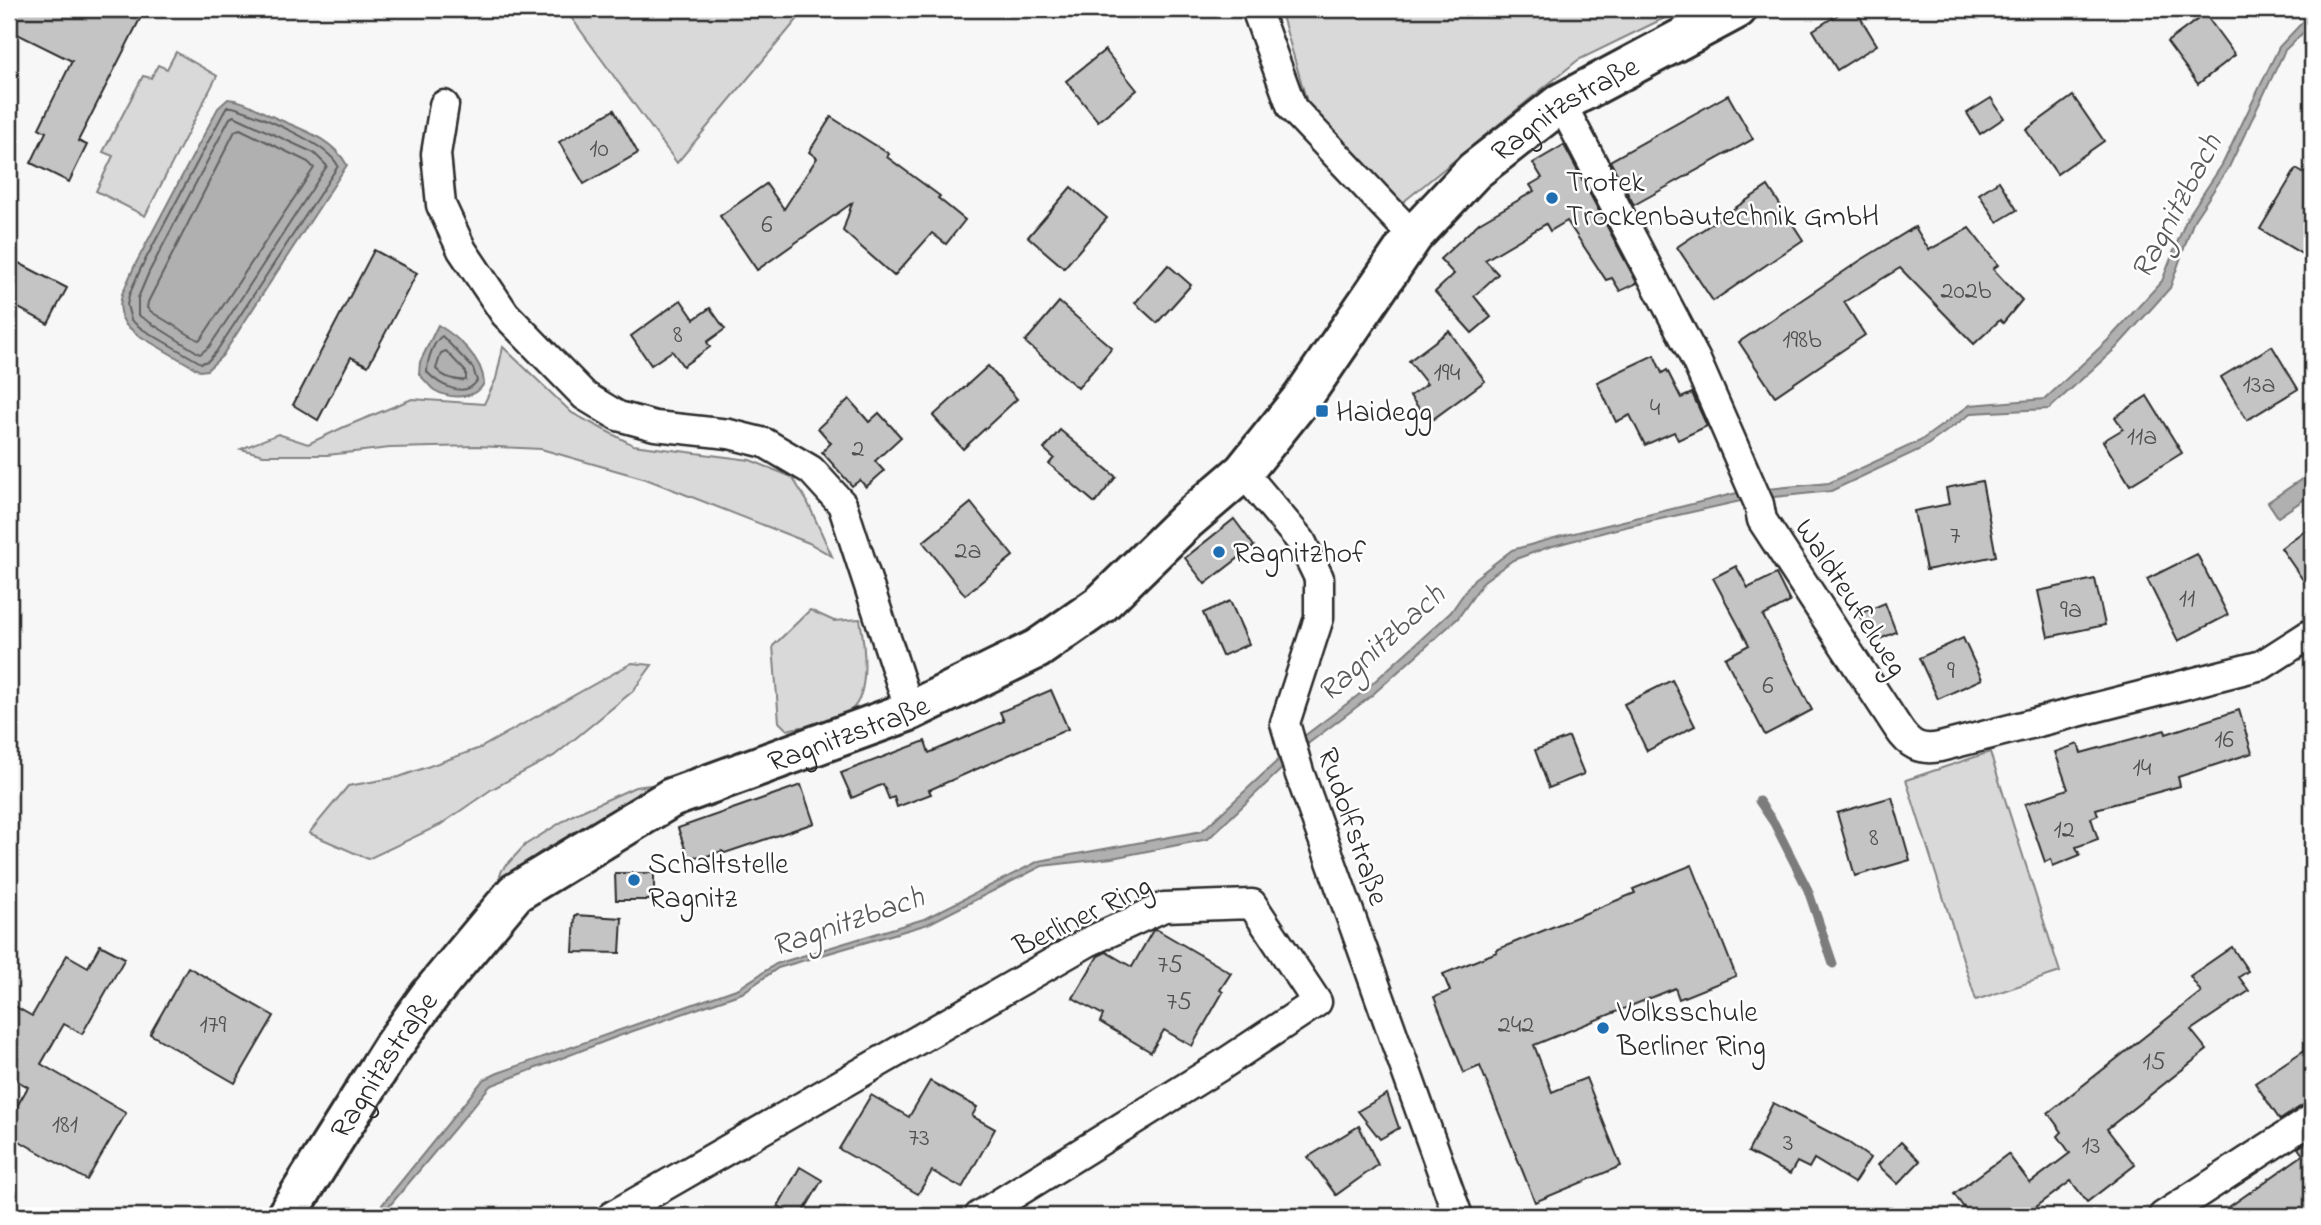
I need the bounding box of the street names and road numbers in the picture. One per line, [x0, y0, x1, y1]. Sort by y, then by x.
street label: Ragnitzstraße [1483, 46, 1648, 175]
street label: Waldteufelweg [1782, 511, 1917, 687]
street label: Ragnitzstraße [762, 685, 939, 786]
street label: Rudolfstraße [1304, 742, 1399, 912]
street label: Berliner Ring [1006, 865, 1160, 970]
street label: Ragnitzstraße [321, 983, 451, 1149]

